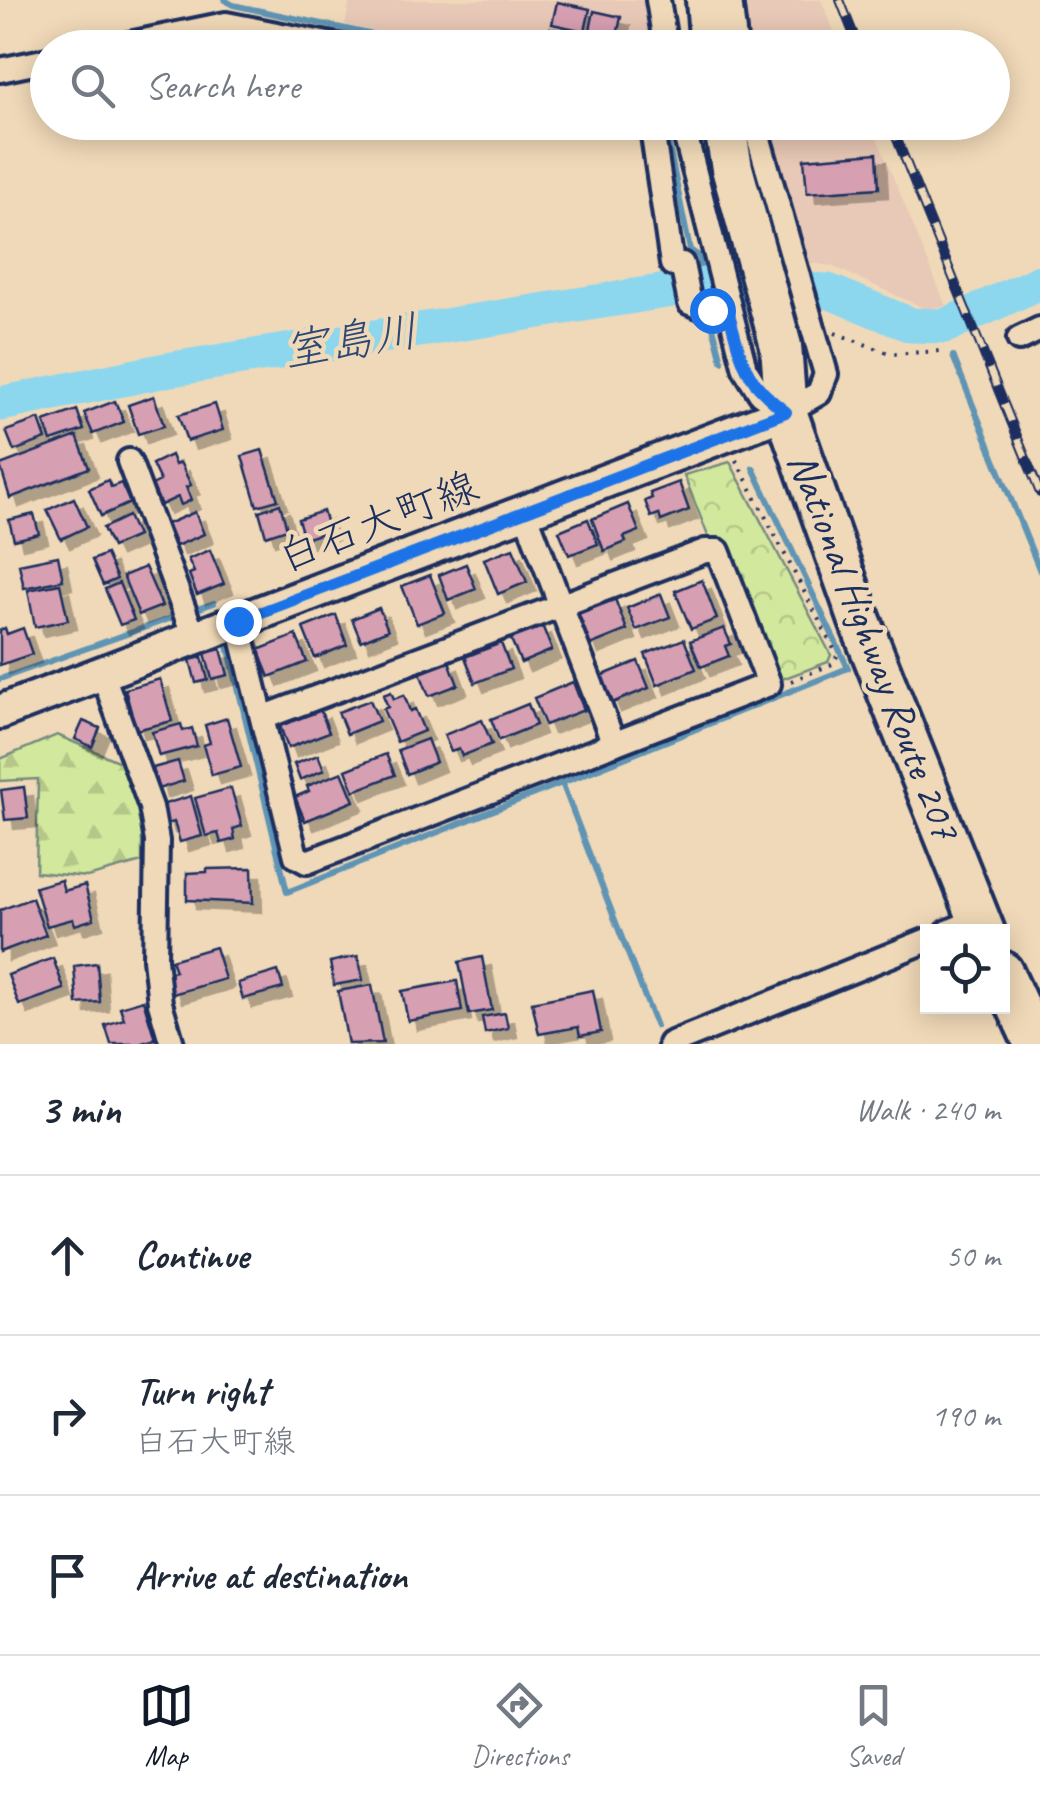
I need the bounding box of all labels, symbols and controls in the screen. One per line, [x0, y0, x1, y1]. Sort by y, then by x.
search box [30, 30, 1010, 140]
icon: search [65, 58, 120, 113]
text: Search here [145, 62, 300, 109]
route start [690, 288, 736, 334]
water label: 室島川 [280, 302, 422, 380]
street label: National Highway Route 207 [776, 445, 973, 849]
street label: 白石大町線 [270, 460, 486, 584]
route end [216, 599, 262, 645]
map controls [920, 924, 1010, 1014]
button: locate [920, 924, 1010, 1014]
text: 3 min [40, 1083, 120, 1136]
text: Walk · 240 m [856, 1089, 1000, 1130]
icon: ahead [40, 1228, 95, 1283]
text: Continue [135, 1232, 249, 1279]
text: 50 m [946, 1235, 1000, 1276]
text: Turn right [135, 1368, 269, 1415]
icon: right [40, 1388, 95, 1443]
text: 190 m [931, 1395, 1000, 1436]
text: 白石大町線 [135, 1421, 295, 1462]
icon: arrive [40, 1548, 95, 1603]
text: Arrive at destination [135, 1552, 407, 1599]
tab: Map [139, 1678, 194, 1773]
tab: Directions [471, 1678, 569, 1773]
tab: Saved [846, 1678, 901, 1773]

